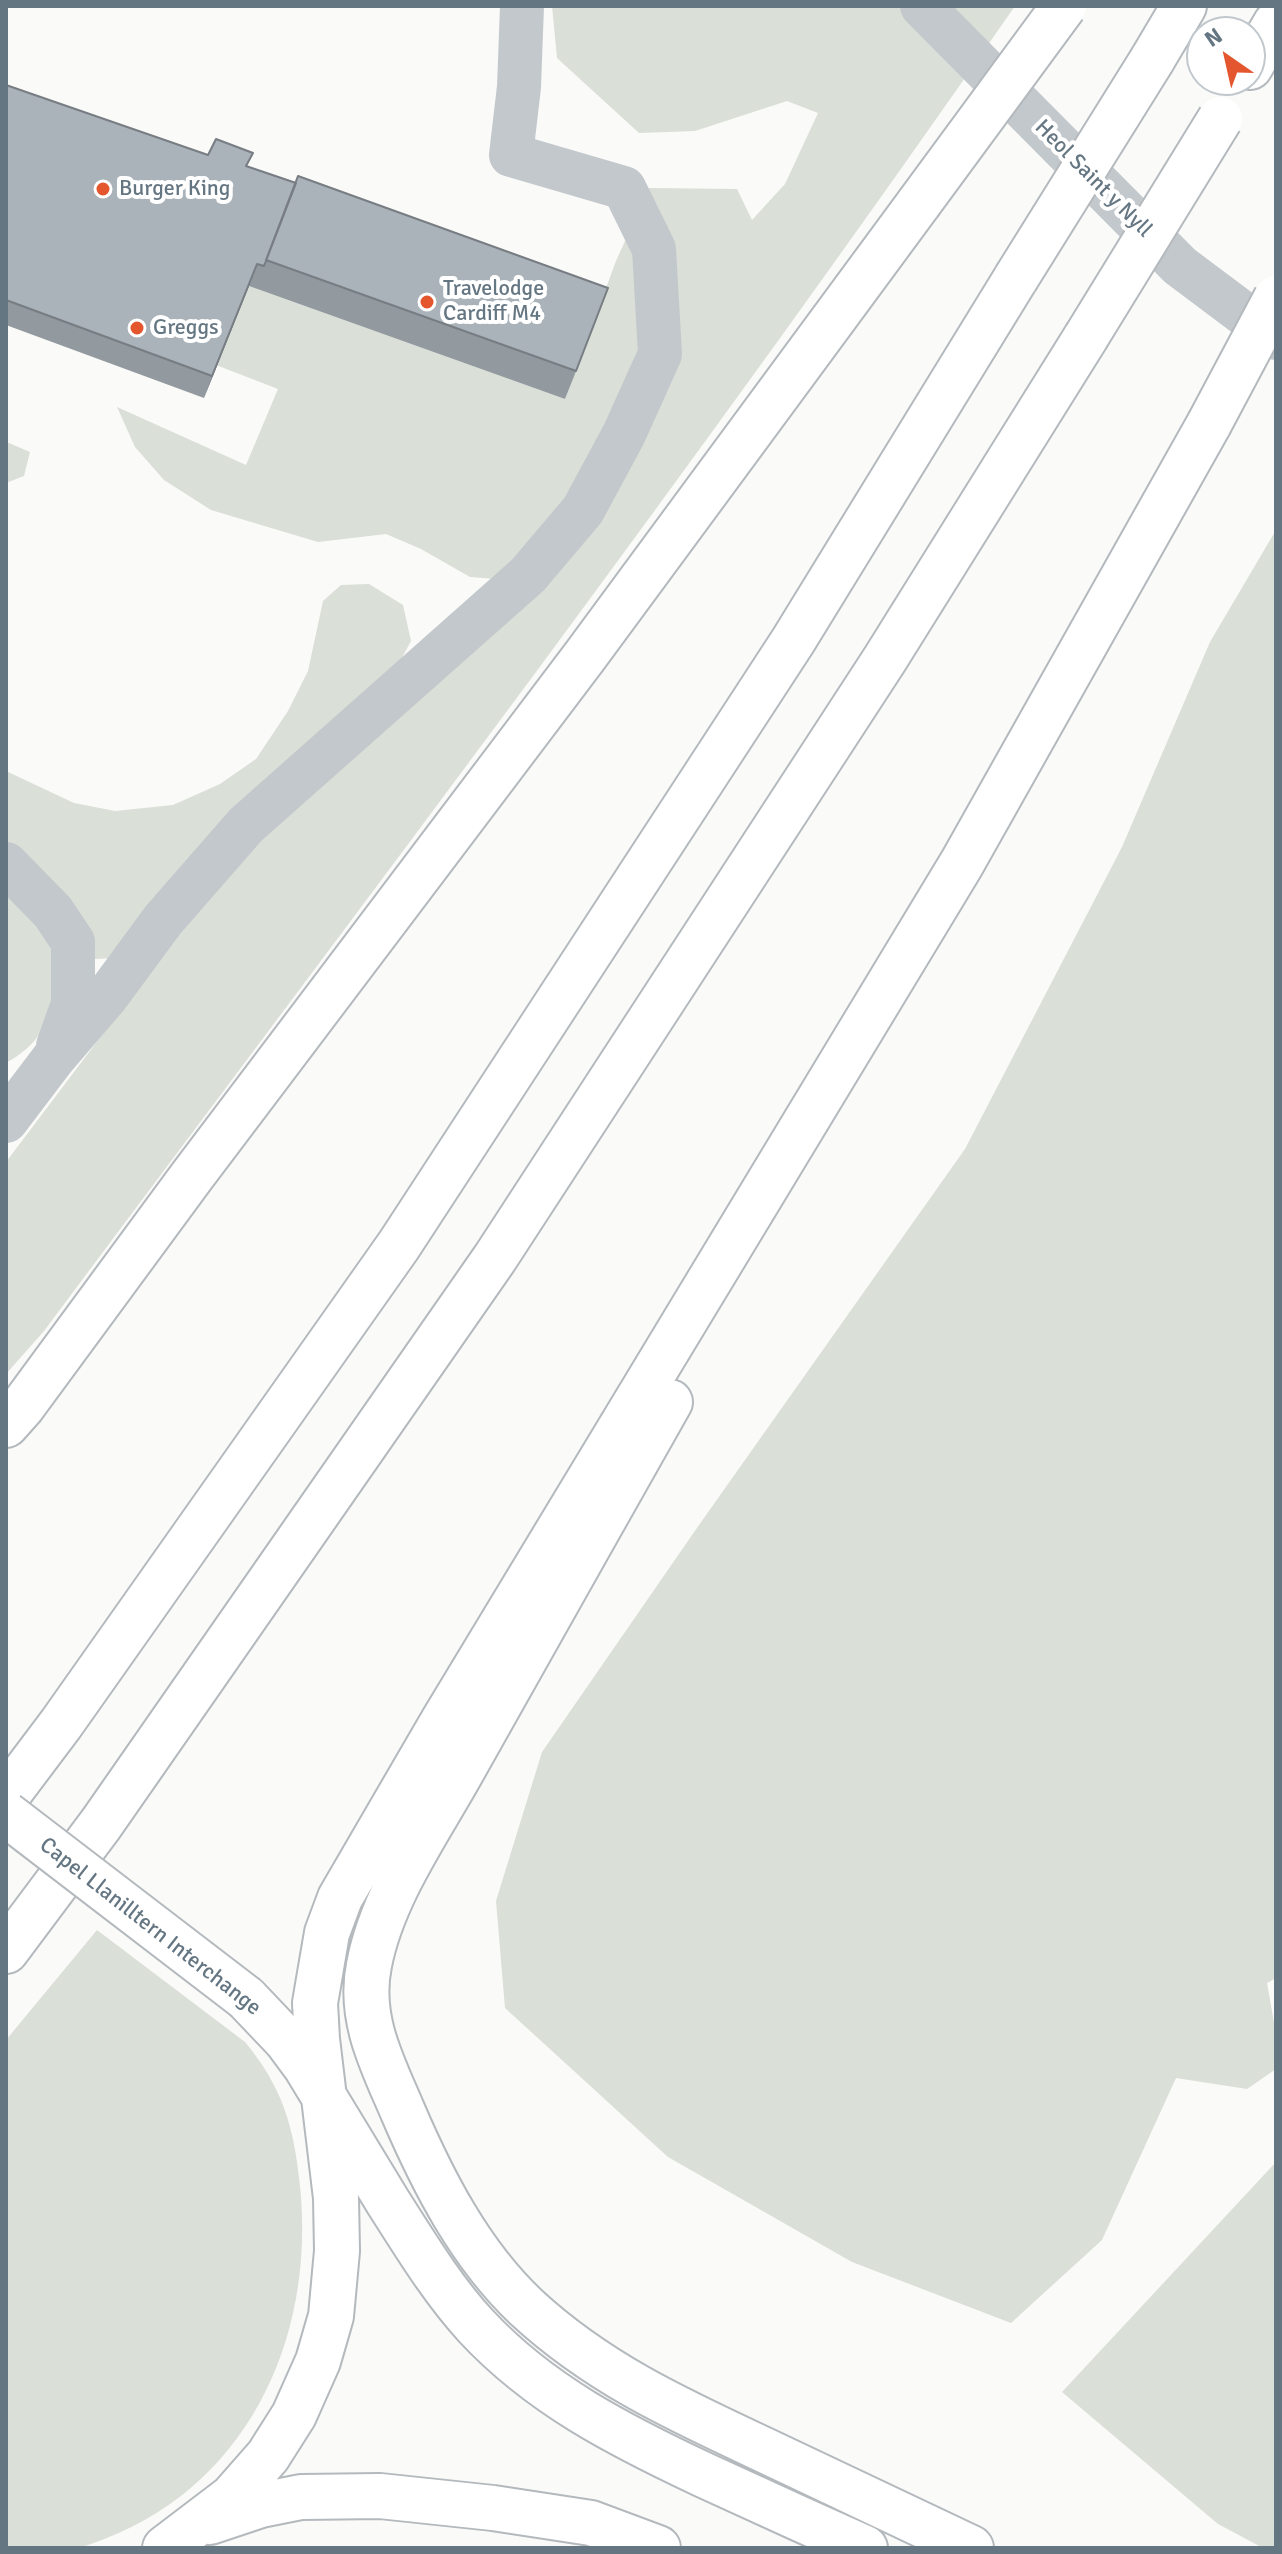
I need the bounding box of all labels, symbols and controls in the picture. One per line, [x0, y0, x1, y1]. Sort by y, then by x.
north arrow [1186, 16, 1266, 96]
text: N [1200, 22, 1227, 53]
street label: Heol Saint y Nyll [1029, 115, 1157, 243]
place label: Burger King [119, 176, 230, 202]
marker: Burger King [94, 180, 112, 198]
place label: Travelodge Cardiff M4 [443, 276, 544, 328]
marker: Travelodge Cardiff M4 [418, 293, 436, 311]
place label: Greggs [153, 315, 219, 341]
marker: Greggs [128, 319, 146, 337]
street label: Capel Llanilltern Interchange [34, 1832, 266, 2022]

